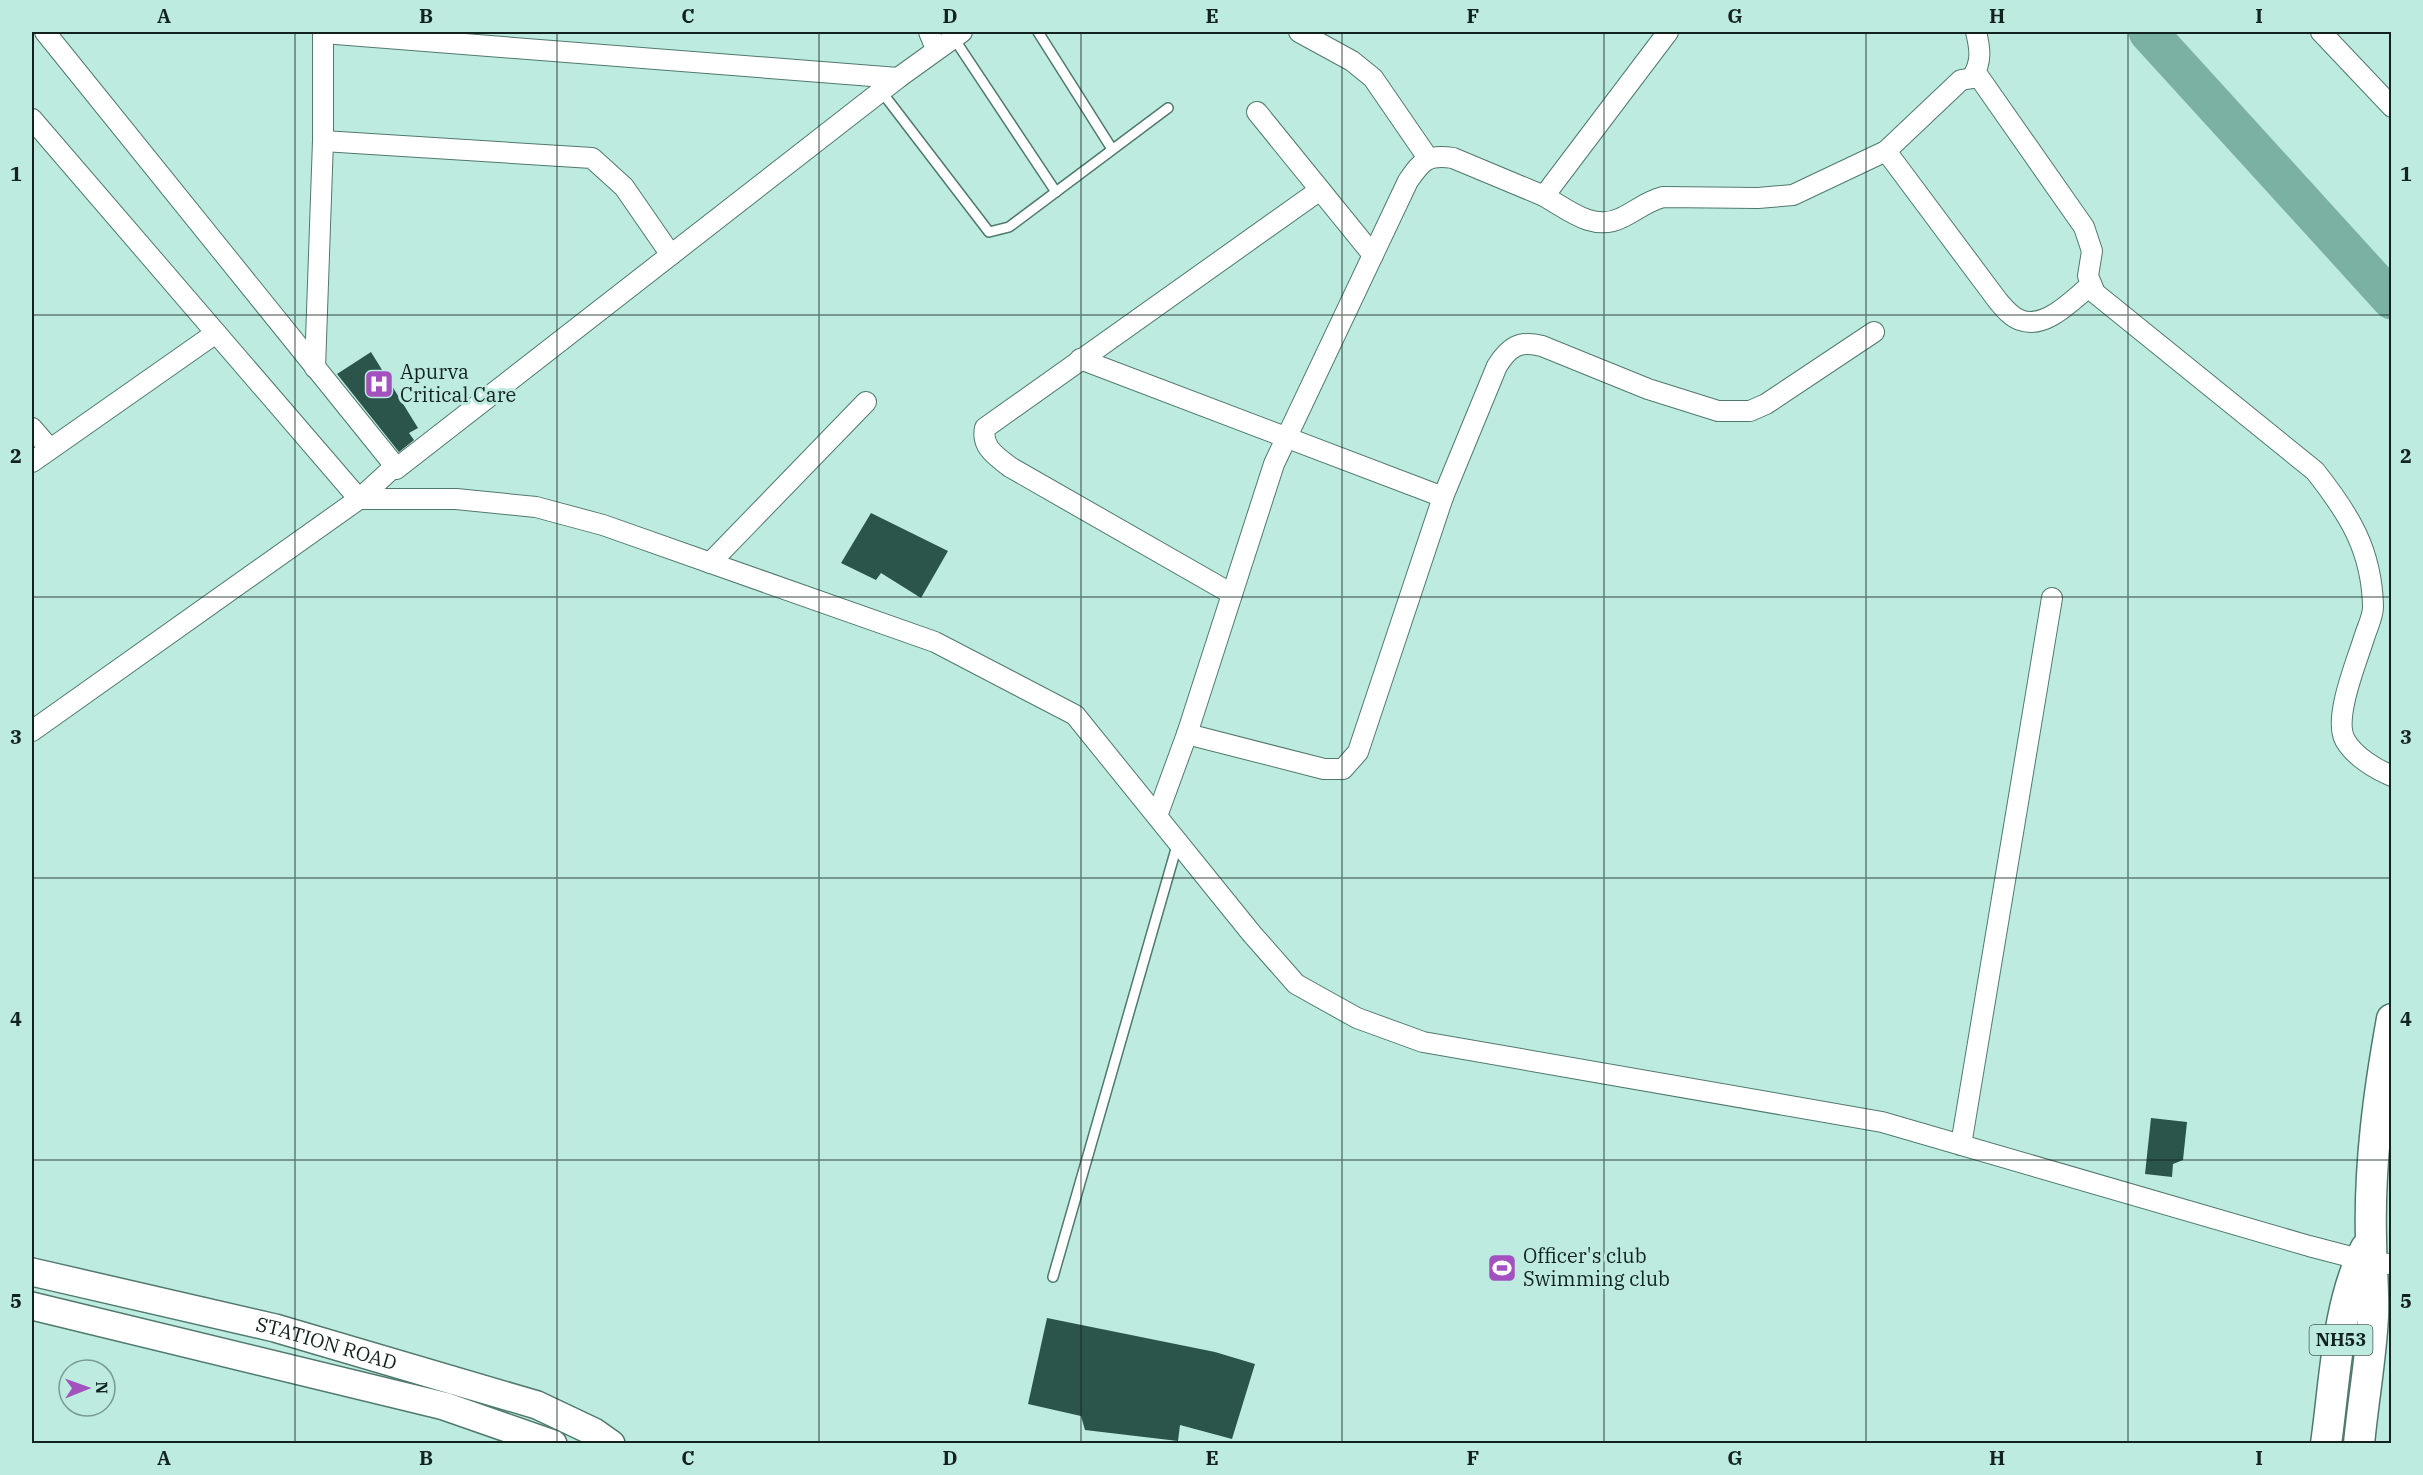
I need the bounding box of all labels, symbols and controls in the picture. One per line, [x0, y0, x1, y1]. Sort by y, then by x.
text: A [157, 2, 171, 29]
text: B [419, 2, 433, 29]
text: C [681, 2, 695, 29]
text: D [942, 2, 958, 29]
text: E [1205, 2, 1219, 29]
text: F [1467, 2, 1479, 29]
text: G [1727, 2, 1743, 29]
text: H [1989, 2, 2005, 29]
text: I [2255, 2, 2263, 29]
text: 1 [10, 160, 22, 187]
text: 1 [2400, 160, 2412, 187]
place label: Apurva Critical Care [400, 358, 516, 408]
hospital icon: Apurva Critical Care [363, 368, 395, 400]
text: 2 [10, 442, 22, 469]
text: 2 [2400, 442, 2412, 469]
text: 3 [10, 723, 22, 750]
text: 3 [2400, 723, 2412, 750]
text: 4 [10, 1005, 22, 1032]
text: 4 [2400, 1005, 2412, 1032]
place label: Officer's club Swimming club [1523, 1242, 1670, 1292]
sports icon: Officer's club Swimming club [1486, 1252, 1518, 1284]
text: 5 [10, 1287, 22, 1314]
text: 5 [2400, 1287, 2412, 1314]
street label: STATION ROAD [253, 1310, 400, 1376]
road number: NH53 [2310, 1325, 2372, 1355]
north arrow [57, 1358, 117, 1418]
text: N [92, 1381, 112, 1394]
text: A [157, 1444, 171, 1471]
text: B [419, 1444, 433, 1471]
text: C [681, 1444, 695, 1471]
text: D [942, 1444, 958, 1471]
text: E [1205, 1444, 1219, 1471]
text: F [1467, 1444, 1479, 1471]
text: G [1727, 1444, 1743, 1471]
text: H [1989, 1444, 2005, 1471]
text: I [2255, 1444, 2263, 1471]

